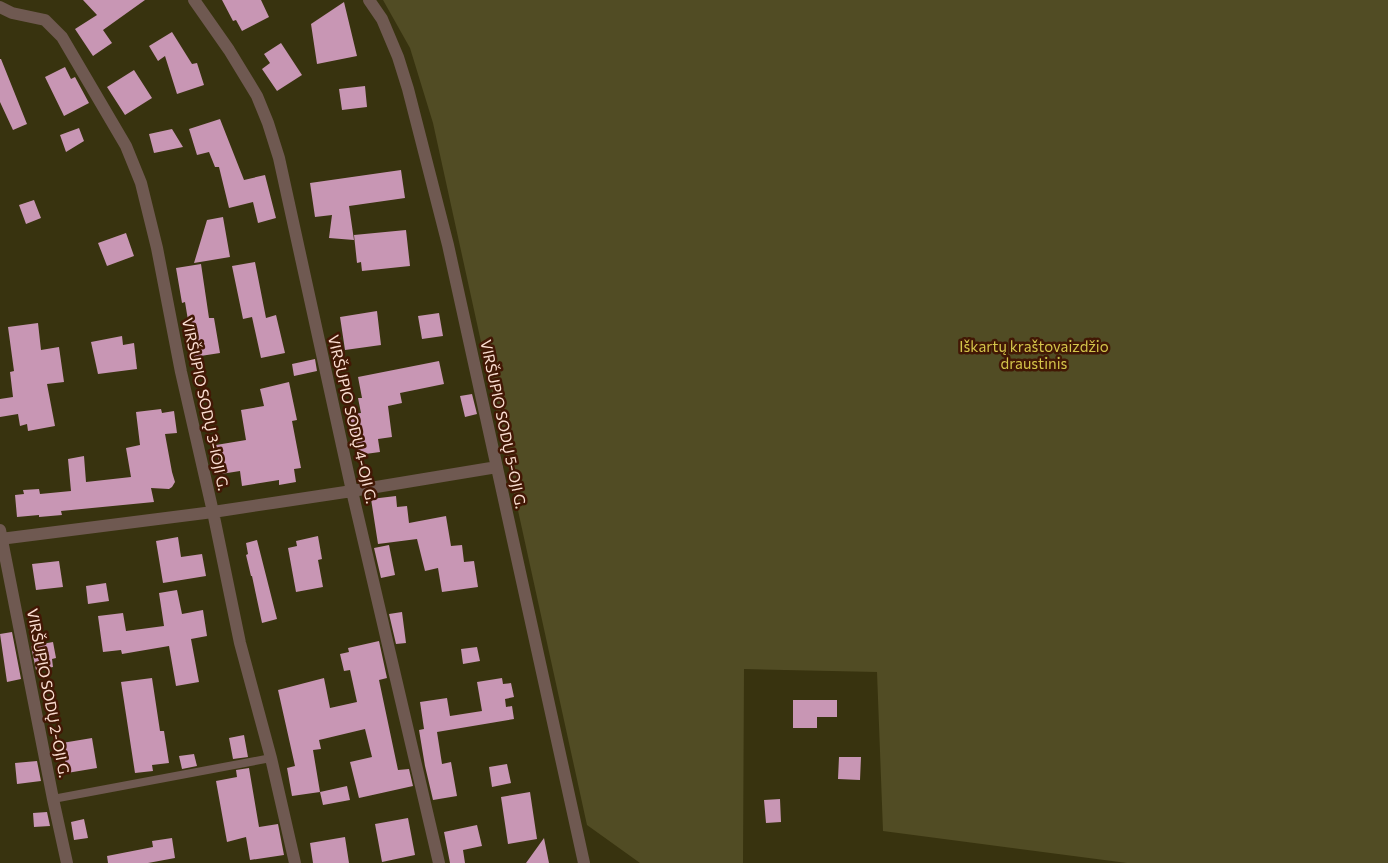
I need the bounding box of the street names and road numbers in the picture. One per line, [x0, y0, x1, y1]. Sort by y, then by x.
street label: VIRŠUPIO SODŲ 3-IOJI G. [179, 316, 234, 492]
street label: VIRŠUPIO SODŲ 4-OJI G. [325, 333, 382, 505]
street label: VIRŠUPIO SODŲ 5-OJI G. [477, 338, 532, 510]
street label: VIRŠUPIO SODŲ 2-OJI G. [24, 607, 75, 779]

